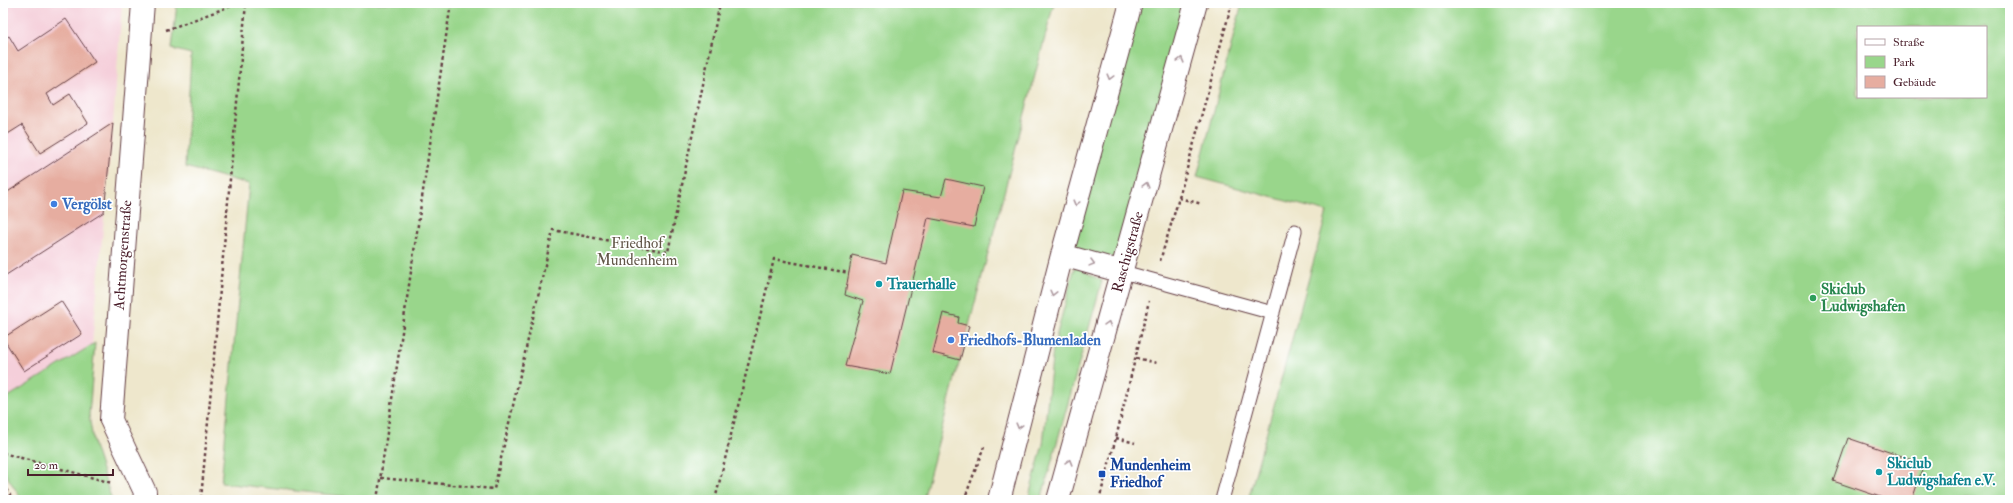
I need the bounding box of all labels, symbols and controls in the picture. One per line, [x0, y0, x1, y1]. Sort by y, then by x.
legend [1857, 26, 1987, 98]
text: Straße [1893, 35, 1924, 50]
text: Park [1893, 55, 1915, 70]
one-way arrow [1176, 56, 1184, 63]
one-way arrow [1106, 73, 1115, 80]
text: Gebäude [1893, 75, 1936, 90]
one-way arrow [1142, 182, 1150, 188]
place label: Vergölst [61, 195, 112, 215]
marker: Vergölst [49, 199, 59, 209]
street label: Achtmorgenstraße [110, 199, 136, 312]
one-way arrow [1072, 199, 1081, 206]
street label: Raschigstraße [1108, 209, 1148, 295]
park label: Friedhof Mundenheim [597, 234, 678, 270]
one-way arrow [1089, 259, 1096, 267]
place label: Trauerhalle [886, 275, 956, 294]
marker: Trauerhalle [874, 279, 884, 289]
place label: Skiclub Ludwigshafen [1821, 280, 1906, 317]
one-way arrow [1049, 290, 1057, 296]
marker: Skiclub Ludwigshafen [1808, 293, 1818, 303]
one-way arrow [1103, 321, 1112, 328]
place label: Friedhofs-Blumenladen [959, 331, 1101, 350]
marker: Friedhofs-Blumenladen [946, 335, 956, 345]
one-way arrow [1015, 423, 1024, 430]
scale bar [28, 451, 113, 477]
place label: Skiclub Ludwigshafen e.V. [1887, 454, 1995, 491]
place label: Mundenheim Friedhof [1109, 456, 1191, 492]
text: 20 m [34, 458, 59, 473]
one-way arrow [1064, 459, 1073, 466]
marker: Skiclub Ludwigshafen e.V. [1874, 467, 1884, 477]
marker: Mundenheim Friedhof [1097, 469, 1107, 479]

